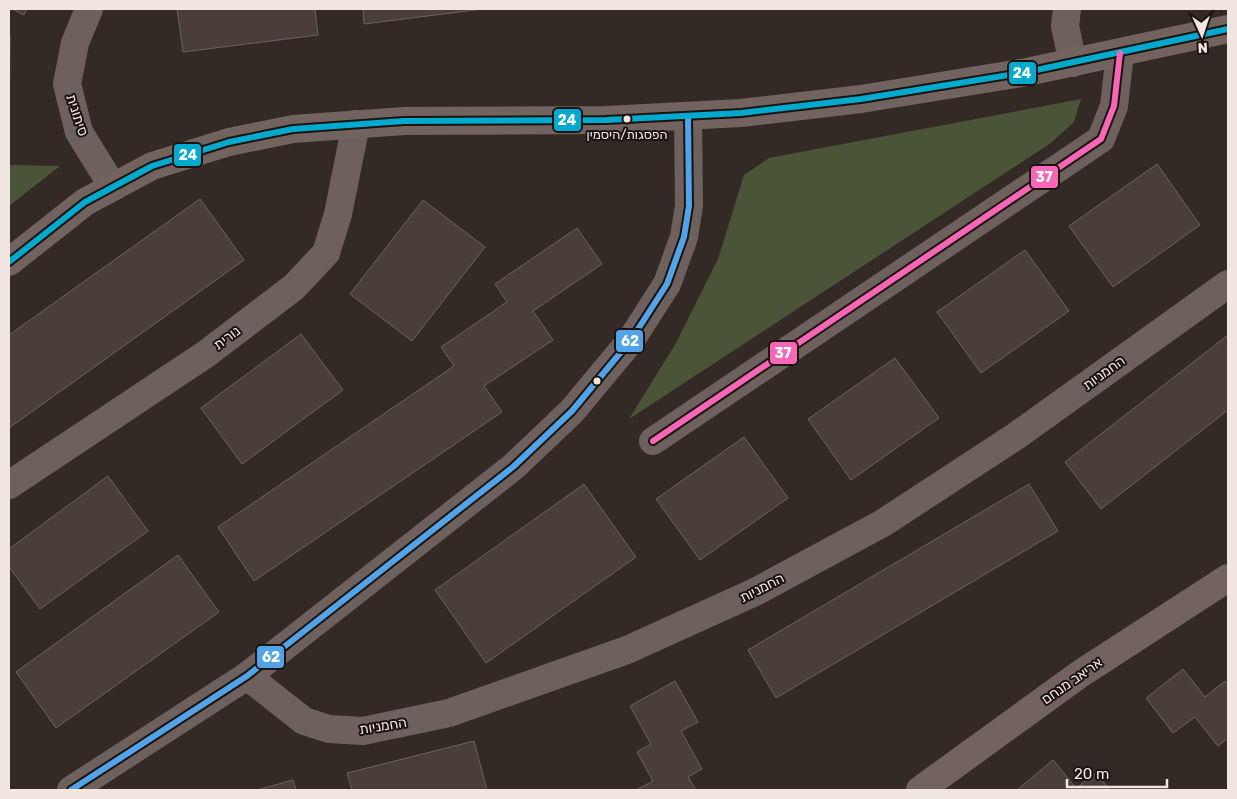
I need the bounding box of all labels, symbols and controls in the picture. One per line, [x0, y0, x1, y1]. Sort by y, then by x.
north arrow [1177, 10, 1227, 60]
text: N [1197, 39, 1208, 56]
line badge: 24 [1008, 61, 1037, 85]
text: 24 [1013, 65, 1032, 82]
street label: סיתונית [62, 92, 92, 138]
line badge: 24 [553, 108, 582, 132]
text: 24 [558, 112, 577, 129]
marker: הפסגות/היסמין [622, 114, 632, 124]
place label: הפסגות/היסמין [587, 127, 667, 142]
line badge: 24 [173, 143, 202, 167]
text: 24 [179, 147, 198, 164]
line badge: 37 [1030, 165, 1059, 189]
text: 37 [1035, 169, 1053, 186]
street label: נורית [210, 322, 244, 354]
line badge: 62 [615, 329, 644, 353]
text: 62 [621, 333, 639, 350]
line badge: 37 [769, 341, 798, 365]
text: 37 [774, 345, 792, 362]
street label: החמניות [1080, 352, 1128, 394]
unlabelled marker [592, 376, 602, 386]
street label: החמניות [737, 570, 787, 606]
line badge: 62 [256, 645, 285, 669]
text: 62 [262, 649, 280, 666]
street label: אריאב מנחם [1038, 654, 1106, 708]
street label: החמניות [358, 714, 408, 738]
scale bar [1067, 756, 1167, 788]
text: 20 m [1074, 765, 1109, 783]

